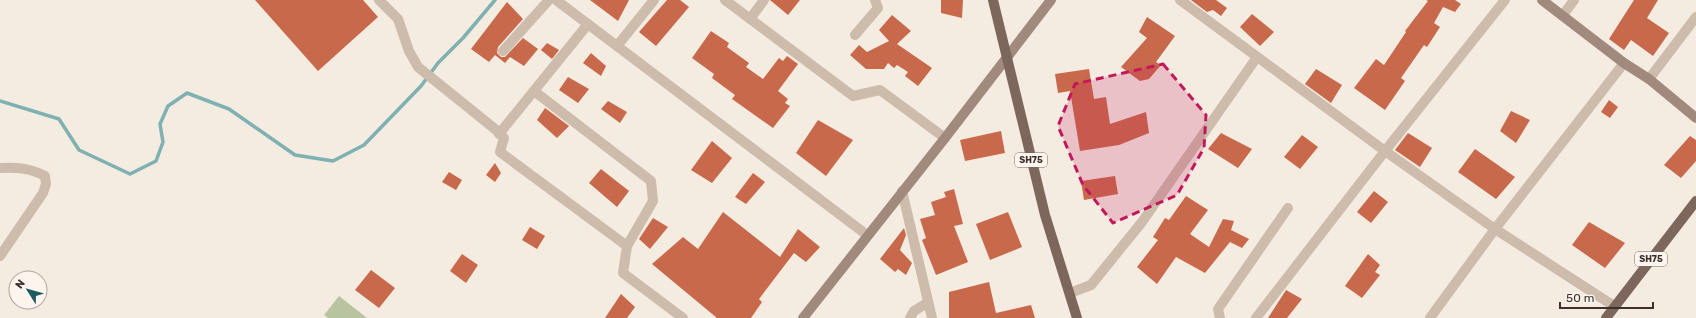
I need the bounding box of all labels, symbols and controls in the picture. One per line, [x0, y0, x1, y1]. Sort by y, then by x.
road number: SH75 [1015, 153, 1047, 167]
road number: SH75 [1635, 252, 1667, 266]
north arrow [8, 270, 48, 310]
text: N [13, 277, 28, 291]
scale bar [1560, 284, 1653, 310]
text: 50 m [1566, 291, 1594, 305]

